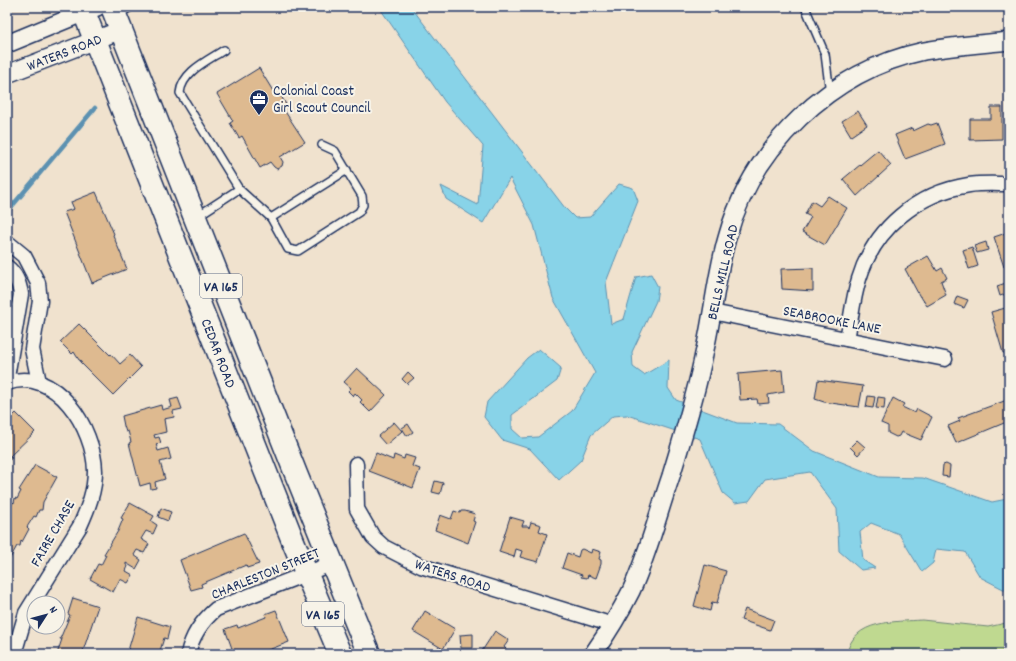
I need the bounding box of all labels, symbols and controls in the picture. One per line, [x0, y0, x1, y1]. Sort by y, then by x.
street label: WATERS ROAD [24, 29, 106, 78]
place label: Colonial Coast Girl Scout Council [273, 81, 371, 120]
office icon: Colonial Coast Girl Scout Council [248, 88, 270, 116]
street label: BELLS MILL ROAD [702, 222, 746, 322]
road number: VA 165 [200, 274, 242, 298]
street label: SEABROOKE LANE [781, 301, 882, 341]
street label: CEDAR ROAD [194, 316, 241, 392]
street label: FAIRE CHASE [26, 496, 82, 571]
street label: CHARLESTON STREET [208, 543, 323, 607]
street label: WATERS ROAD [412, 554, 494, 600]
north arrow [26, 595, 66, 635]
road number: VA 165 [302, 602, 344, 626]
text: N [44, 603, 61, 618]

